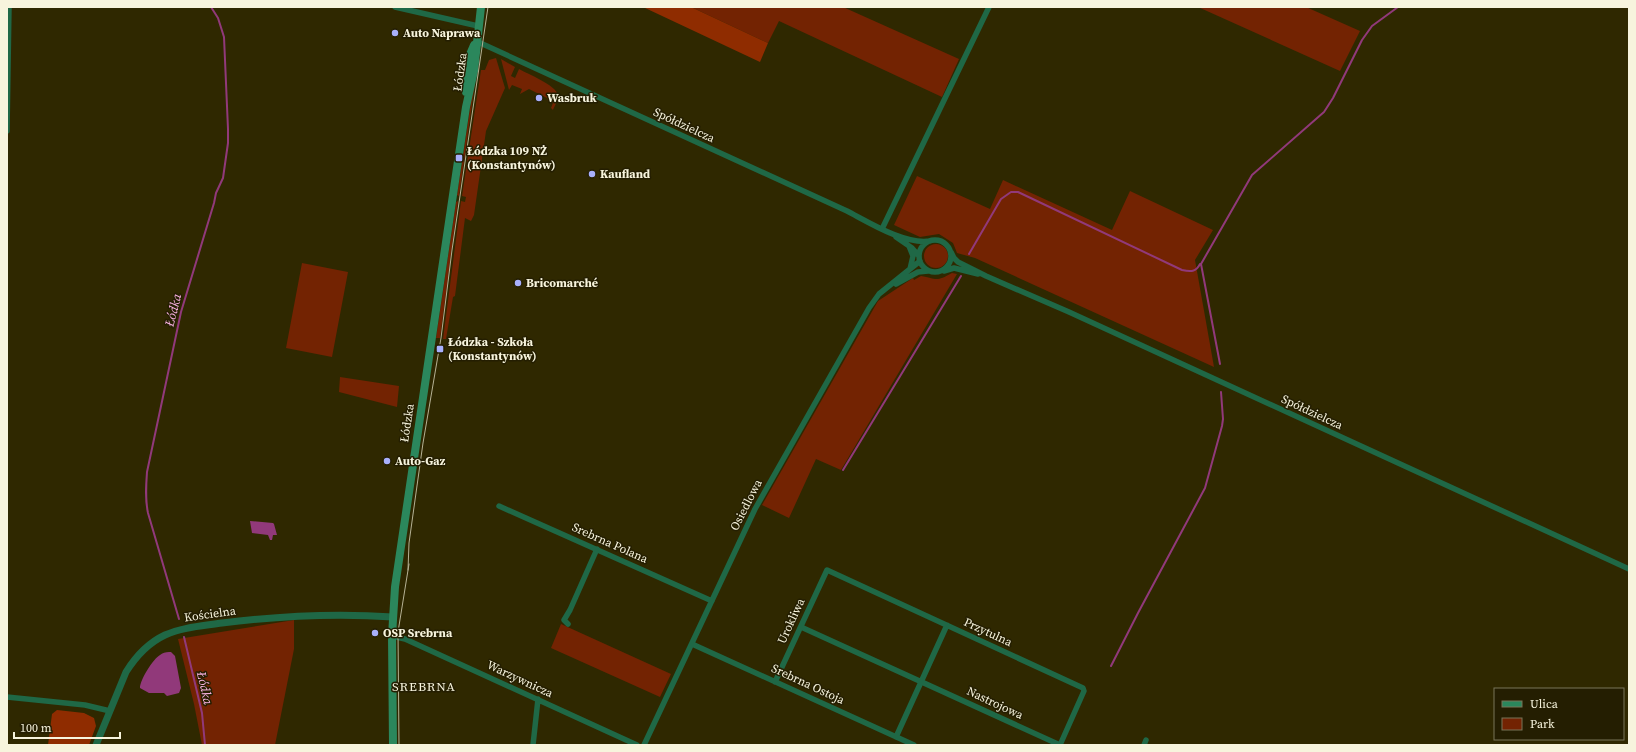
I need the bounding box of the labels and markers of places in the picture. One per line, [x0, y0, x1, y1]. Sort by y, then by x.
place label: Auto Naprawa [403, 25, 481, 41]
marker: Auto Naprawa [390, 28, 400, 38]
place label: Wasbruk [547, 90, 598, 106]
marker: Wasbruk [534, 93, 544, 103]
place label: Łódzka 109 NŻ (Konstantynów) [467, 143, 555, 173]
marker: Łódzka 109 NŻ (Konstantynów) [454, 153, 464, 163]
place label: Kaufland [600, 166, 650, 182]
marker: Kaufland [587, 169, 597, 179]
place label: Bricomarché [526, 275, 598, 291]
marker: Bricomarché [513, 278, 523, 288]
place label: Łódzka - Szkoła (Konstantynów) [448, 334, 536, 364]
marker: Łódzka - Szkoła (Konstantynów) [435, 344, 445, 354]
place label: Auto-Gaz [395, 453, 446, 469]
marker: Auto-Gaz [382, 456, 392, 466]
place label: OSP Srebrna [383, 625, 453, 641]
marker: OSP Srebrna [370, 628, 380, 638]

